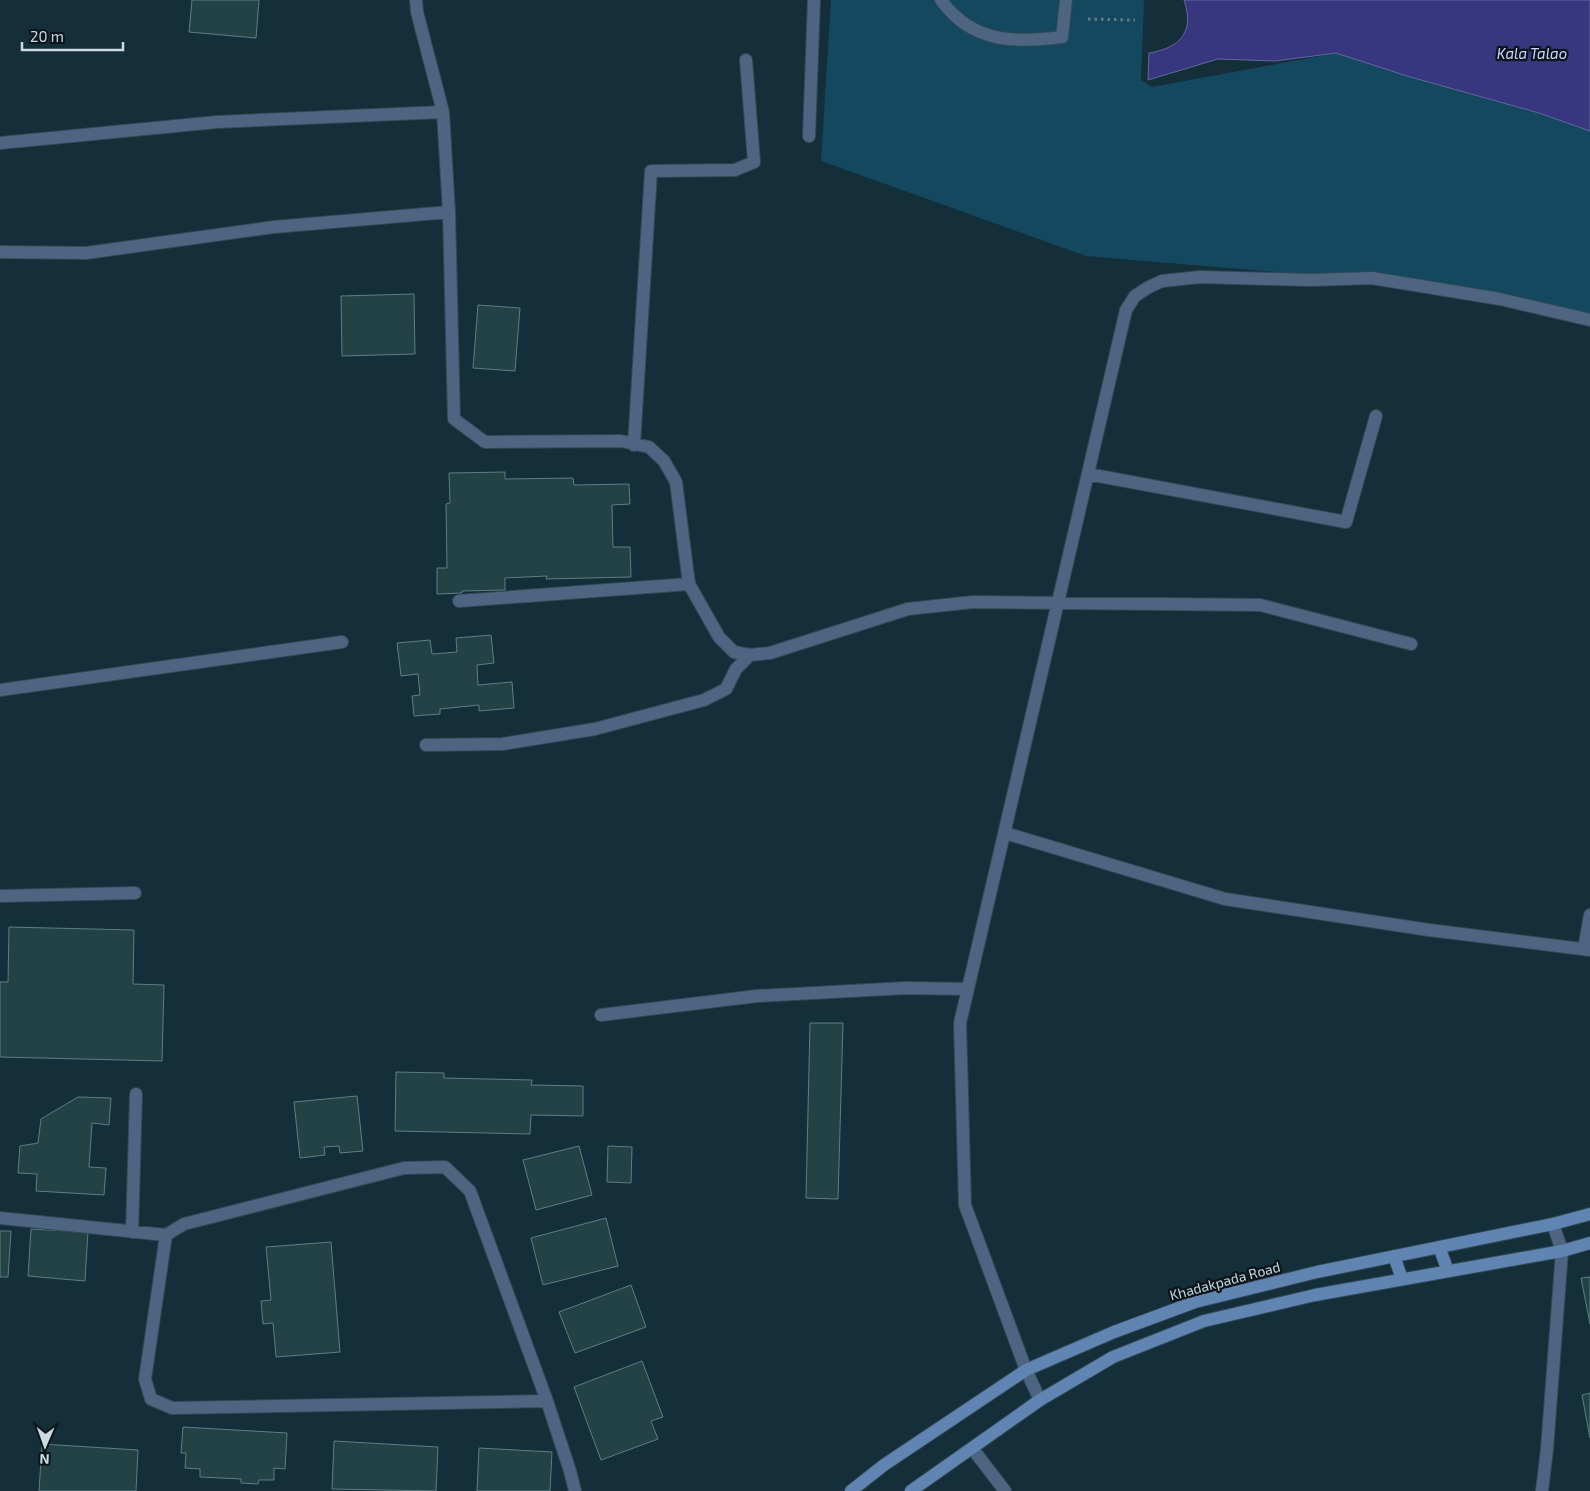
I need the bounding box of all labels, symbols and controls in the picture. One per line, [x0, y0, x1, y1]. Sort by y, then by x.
scale bar [22, 20, 124, 52]
text: 20 m [30, 27, 64, 45]
water label: Kala Talao [1497, 44, 1567, 62]
street label: Khadakpada Road [1168, 1258, 1282, 1303]
north arrow [20, 1421, 70, 1471]
text: N [39, 1451, 50, 1468]

